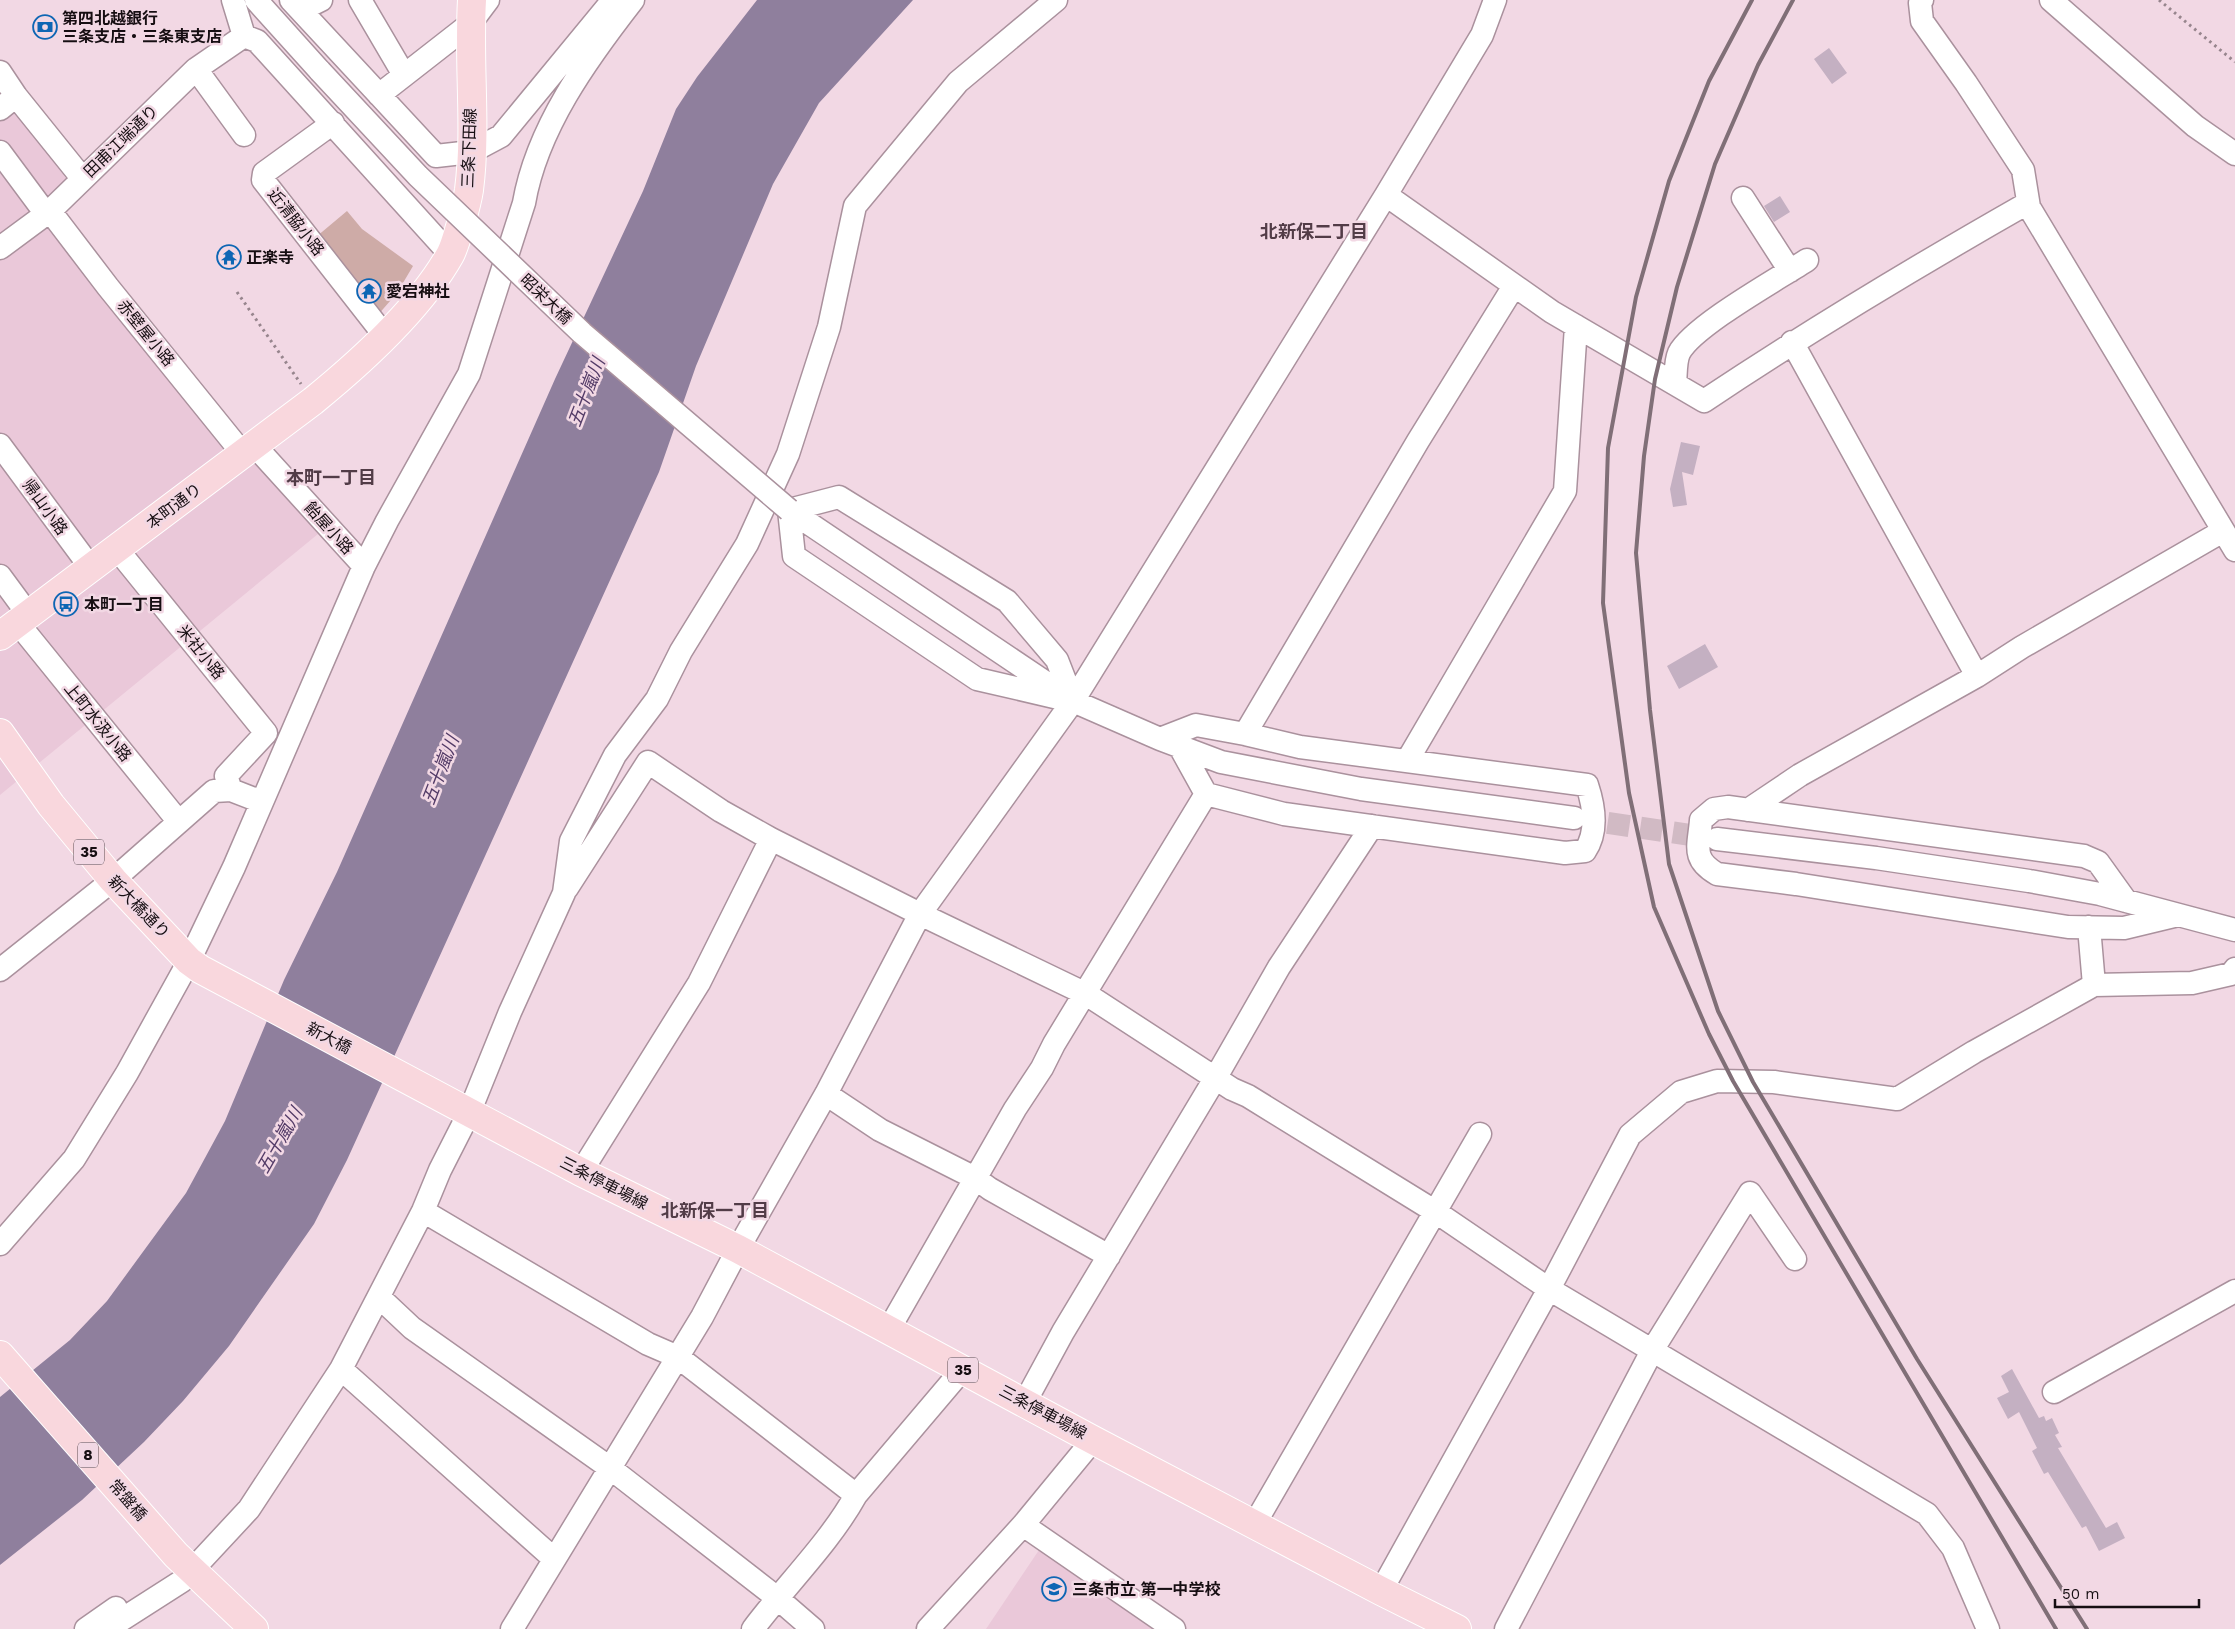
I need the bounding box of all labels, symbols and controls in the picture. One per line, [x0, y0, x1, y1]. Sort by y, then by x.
place label: 第四北越銀行 三条支店・三条東支店 [62, 9, 222, 46]
bank icon: 第四北越銀行 三条支店・三条東支店 [32, 14, 58, 40]
street label: 田甫江端通り [80, 101, 162, 181]
street label: 三条下田線 [458, 108, 480, 188]
street label: 近清脇小路 [264, 185, 328, 259]
district label: 北新保二丁目 [1260, 221, 1368, 242]
temple icon: 正楽寺 [216, 244, 242, 270]
place label: 正楽寺 [246, 248, 294, 267]
street label: 昭栄大橋 [516, 270, 576, 328]
temple icon: 愛宕神社 [356, 278, 382, 304]
place label: 愛宕神社 [386, 282, 450, 301]
street label: 赤壁屋小路 [113, 296, 179, 370]
water label: 五十嵐川 [563, 353, 609, 429]
district label: 本町一丁目 [286, 467, 376, 488]
street label: 帰山小路 [19, 476, 71, 538]
street label: 本町通り [143, 479, 205, 533]
street label: 飴屋小路 [301, 498, 357, 558]
bus stop icon: 本町一丁目 [53, 591, 79, 617]
place label: 本町一丁目 [84, 595, 164, 614]
street label: 米社小路 [173, 621, 229, 683]
street label: 上町水汲小路 [60, 679, 136, 765]
water label: 五十嵐川 [417, 731, 463, 807]
road number: 35 [74, 840, 104, 864]
street label: 新大橋通り [104, 872, 174, 942]
street label: 新大橋 [303, 1018, 355, 1058]
water label: 五十嵐川 [252, 1102, 307, 1176]
street label: 三条停車場線 [557, 1153, 651, 1213]
district label: 北新保一丁目 [661, 1200, 769, 1221]
road number: 35 [948, 1358, 978, 1382]
street label: 三条停車場線 [996, 1381, 1090, 1443]
road number: 8 [78, 1442, 98, 1468]
street label: 常盤橋 [105, 1476, 151, 1524]
school or university icon: 三条市立 第一中学校 [1041, 1576, 1067, 1602]
scale bar [2055, 1576, 2199, 1608]
place label: 三条市立 第一中学校 [1072, 1580, 1221, 1599]
text: 50 m [2062, 1585, 2099, 1603]

